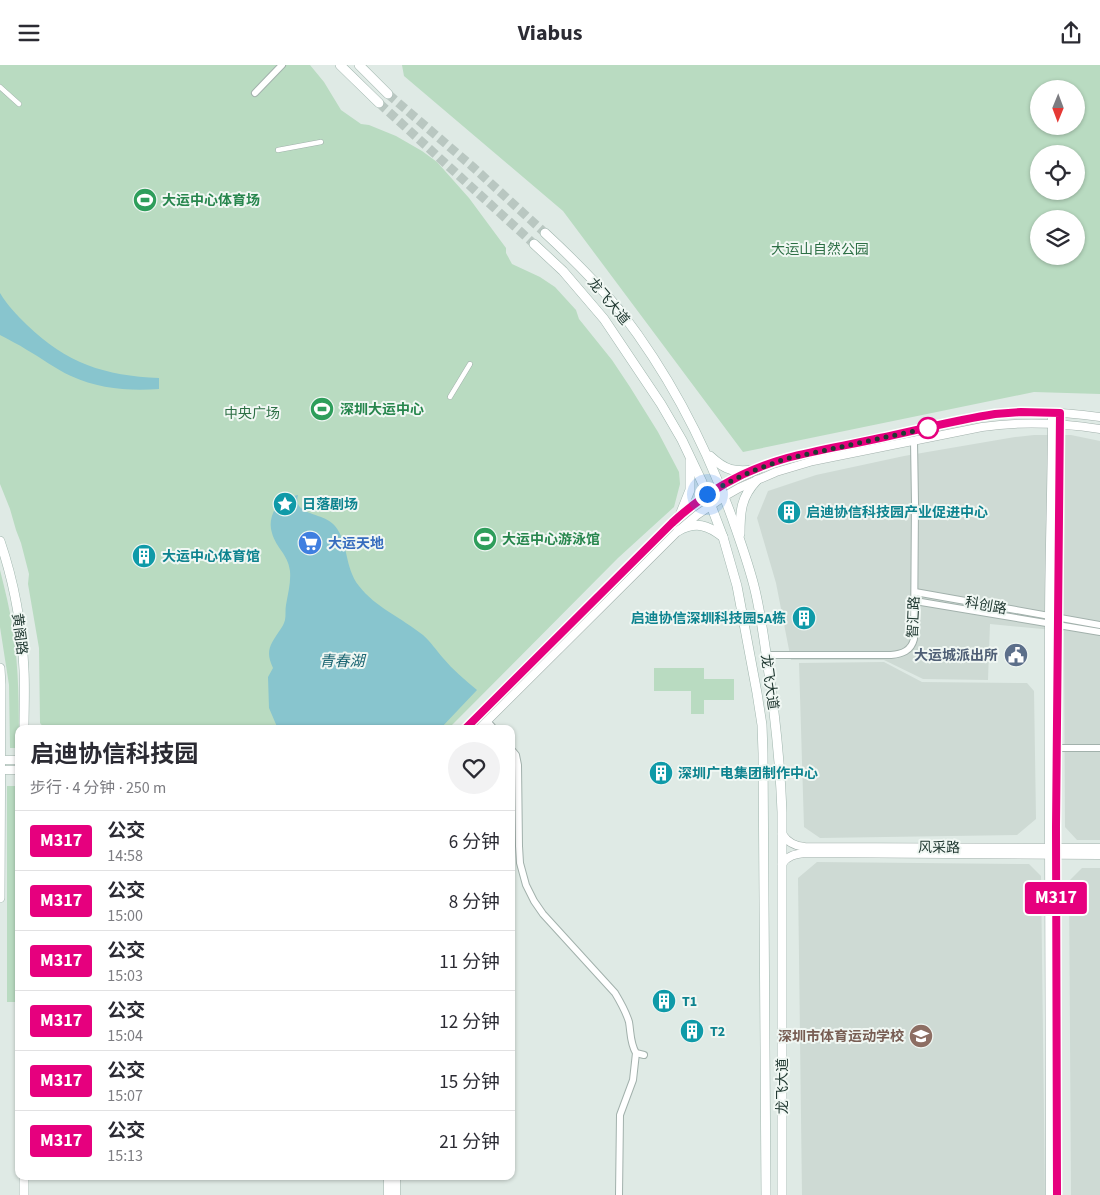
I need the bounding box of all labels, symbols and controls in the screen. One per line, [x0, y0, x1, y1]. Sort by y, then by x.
text: Viabus [518, 17, 582, 49]
icon: menu [15, 19, 43, 47]
icon: share [1057, 19, 1085, 47]
north arrow [1030, 80, 1085, 135]
map controls [1030, 80, 1085, 265]
button: locate [1030, 145, 1085, 200]
sports icon: 大运中心体育场 [132, 187, 158, 213]
place label: 大运中心体育场 [162, 191, 260, 211]
button: layers [1030, 210, 1085, 265]
park label: 大运山自然公园 [771, 240, 869, 260]
street label: 龙飞大道 [583, 274, 634, 330]
sports icon: 深圳大运中心 [309, 396, 335, 422]
place label: 深圳大运中心 [340, 400, 424, 420]
park label: 中央广场 [224, 404, 280, 424]
unlabelled marker [917, 417, 939, 439]
your location [695, 482, 720, 507]
place icon: 日落剧场 [272, 491, 298, 517]
place label: 日落剧场 [302, 495, 358, 515]
building icon: 启迪协信科技园产业促进中心 [776, 499, 802, 525]
place label: 启迪协信科技园产业促进中心 [806, 503, 988, 523]
sports icon: 大运中心游泳馆 [472, 526, 498, 552]
supermarket icon: 大运天地 [297, 530, 323, 556]
place label: 大运中心游泳馆 [502, 530, 600, 550]
place label: 大运天地 [328, 534, 384, 554]
building icon: 大运中心体育馆 [131, 543, 157, 569]
place label: 大运中心体育馆 [162, 547, 260, 567]
street label: 科创路 [963, 592, 1008, 619]
street label: 智汇路 [903, 596, 925, 639]
building icon: 启迪协信深圳科技园5A栋 [791, 605, 817, 631]
place label: 启迪协信深圳科技园5A栋 [631, 609, 786, 629]
street label: 黄阁路 [7, 612, 31, 656]
public building icon: 大运城派出所 [1003, 642, 1029, 668]
place label: 大运城派出所 [914, 646, 998, 666]
water label: 青春湖 [319, 651, 366, 672]
street label: 龙飞大道 [755, 653, 783, 711]
text: 启迪协信科技园 [30, 737, 198, 772]
button: heart [448, 742, 500, 794]
building icon: 深圳广电集团制作中心 [648, 760, 674, 786]
place label: 深圳广电集团制作中心 [678, 764, 818, 784]
text: 步行 · 4 分钟 · 250 m [30, 777, 166, 799]
text: 公交 [107, 818, 145, 845]
text: M317 [40, 828, 82, 853]
text: 6 分钟 [449, 829, 500, 856]
street label: 风采路 [918, 838, 960, 858]
text: 14:58 [107, 845, 143, 867]
text: 公交 [107, 878, 145, 905]
line badge: M317 [1021, 882, 1091, 914]
text: M317 [1035, 885, 1077, 910]
text: M317 [40, 888, 82, 913]
text: 8 分钟 [449, 889, 500, 916]
text: 15:00 [107, 905, 143, 927]
text: 公交 [107, 938, 145, 965]
text: M317 [40, 948, 82, 973]
text: 11 分钟 [439, 949, 500, 976]
text: 15:03 [107, 965, 143, 987]
building icon: T1 [651, 988, 677, 1014]
place label: T1 [682, 992, 697, 1012]
text: 公交 [107, 998, 145, 1025]
text: M317 [40, 1008, 82, 1033]
text: 12 分钟 [439, 1009, 500, 1036]
building icon: T2 [679, 1018, 705, 1044]
place label: T2 [710, 1022, 725, 1042]
school or university icon: 深圳市体育运动学校 [908, 1023, 934, 1049]
text: 15:04 [107, 1025, 143, 1047]
place label: 深圳市体育运动学校 [778, 1027, 904, 1047]
text: 公交 [107, 1058, 145, 1085]
street label: 龙飞大道 [773, 1058, 793, 1114]
text: M317 [40, 1068, 82, 1093]
text: 15 分钟 [439, 1069, 500, 1096]
text: 15:07 [107, 1085, 143, 1107]
text: 公交 [107, 1118, 145, 1145]
text: M317 [40, 1128, 82, 1153]
text: 21 分钟 [439, 1129, 500, 1156]
text: 15:13 [107, 1145, 143, 1167]

